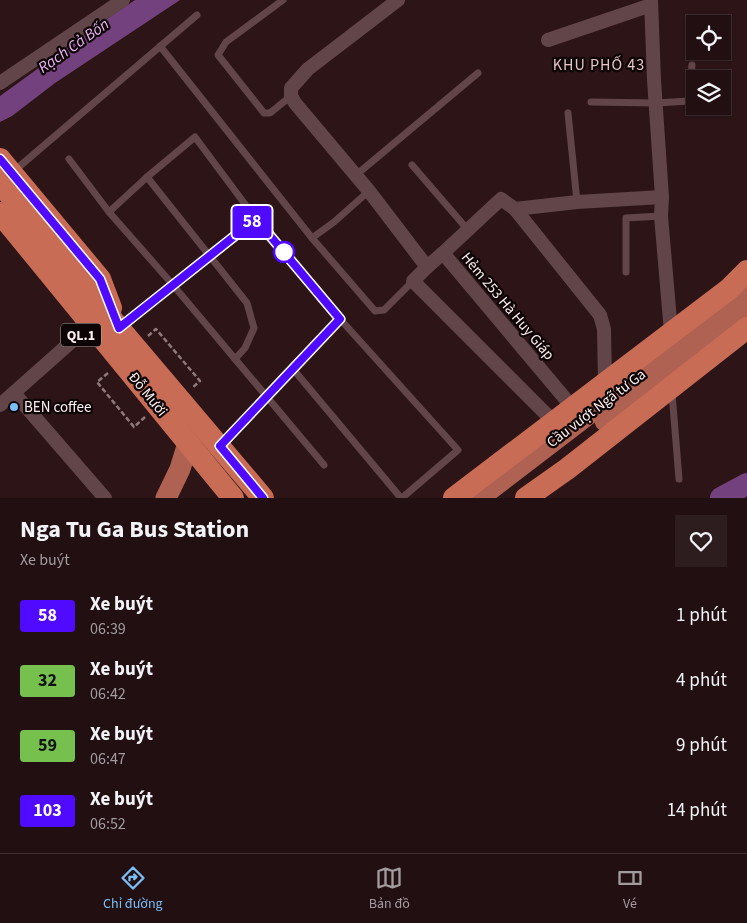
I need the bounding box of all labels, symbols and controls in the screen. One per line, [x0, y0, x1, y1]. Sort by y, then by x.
water label: Rạch Cả Bốn [34, 13, 114, 78]
map controls [686, 15, 731, 115]
button: locate [686, 15, 731, 60]
district label: KHU PHỐ 43 [553, 54, 645, 76]
button: layers [686, 70, 731, 115]
line badge: 58 [230, 206, 274, 238]
text: 58 [242, 209, 262, 234]
unlabelled marker [273, 241, 295, 263]
street label: Hẻm 253 Hà Huy Giáp [456, 248, 559, 365]
road number: QL.1 [61, 324, 101, 346]
street label: Cầu vượt Ngã tư Ga [542, 364, 650, 453]
street label: Đỗ Mười [123, 368, 172, 421]
place label: BEN coffee [24, 397, 91, 418]
marker: BEN coffee [8, 401, 20, 413]
text: Nga Tu Ga Bus Station [20, 512, 249, 547]
button: heart [675, 515, 727, 567]
text: Xe buýt [20, 549, 70, 571]
text: Xe buýt [90, 591, 153, 618]
text: 1 phút [676, 602, 727, 629]
text: 58 [38, 603, 57, 628]
text: 06:39 [90, 618, 126, 640]
text: Xe buýt [90, 656, 153, 683]
text: 4 phút [676, 667, 727, 694]
text: 32 [38, 668, 57, 693]
text: 06:42 [90, 683, 126, 705]
text: Xe buýt [90, 721, 153, 748]
text: 9 phút [676, 732, 727, 759]
text: 59 [38, 733, 57, 758]
text: 06:47 [90, 748, 126, 770]
text: Xe buýt [90, 786, 153, 813]
text: 14 phút [667, 797, 727, 824]
text: 103 [33, 798, 62, 823]
text: 06:52 [90, 813, 126, 835]
tab: Chỉ đường [103, 864, 163, 914]
tab: Bản đồ [369, 864, 410, 914]
tab: Vé [616, 864, 644, 914]

